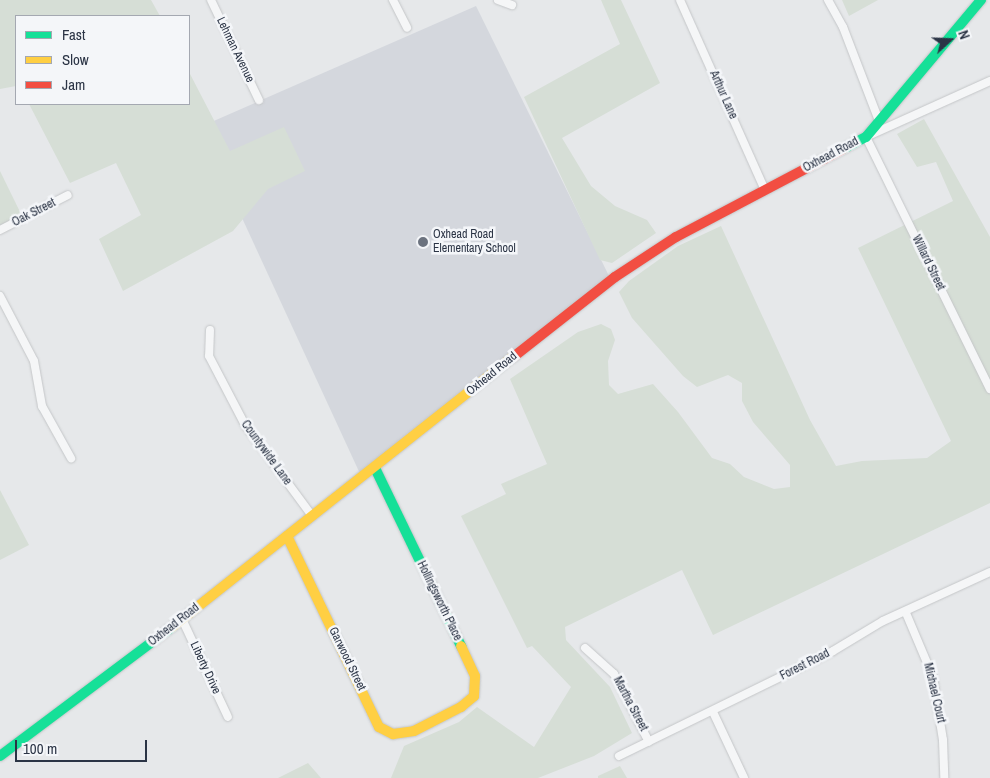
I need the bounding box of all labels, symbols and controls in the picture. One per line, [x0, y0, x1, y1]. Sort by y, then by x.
legend [15, 15, 190, 105]
street label: Lehman Avenue [213, 15, 257, 85]
north arrow [925, 15, 975, 65]
text: Fast [62, 24, 85, 45]
text: N [954, 28, 974, 42]
text: Slow [62, 49, 89, 70]
street label: Arthur Lane [706, 69, 740, 121]
text: Jam [62, 74, 85, 95]
street label: Oxhead Road [801, 134, 861, 176]
street label: Oak Street [10, 196, 58, 230]
place label: Oxhead Road Elementary School [433, 228, 516, 256]
street label: Willard Street [908, 233, 948, 293]
marker: Oxhead Road Elementary School [417, 236, 429, 248]
street label: Oxhead Road [464, 349, 520, 399]
street label: Countywide Lane [238, 418, 294, 488]
street label: Hollingsworth Place [413, 559, 465, 643]
street label: Oxhead Road [146, 601, 202, 649]
street label: Garwood Street [325, 625, 369, 693]
street label: Liberty Drive [187, 639, 223, 697]
street label: Forest Road [778, 646, 832, 684]
street label: Michael Court [920, 662, 948, 724]
street label: Martha Street [610, 674, 650, 734]
scale bar [18, 730, 150, 762]
text: 100 m [23, 738, 57, 759]

